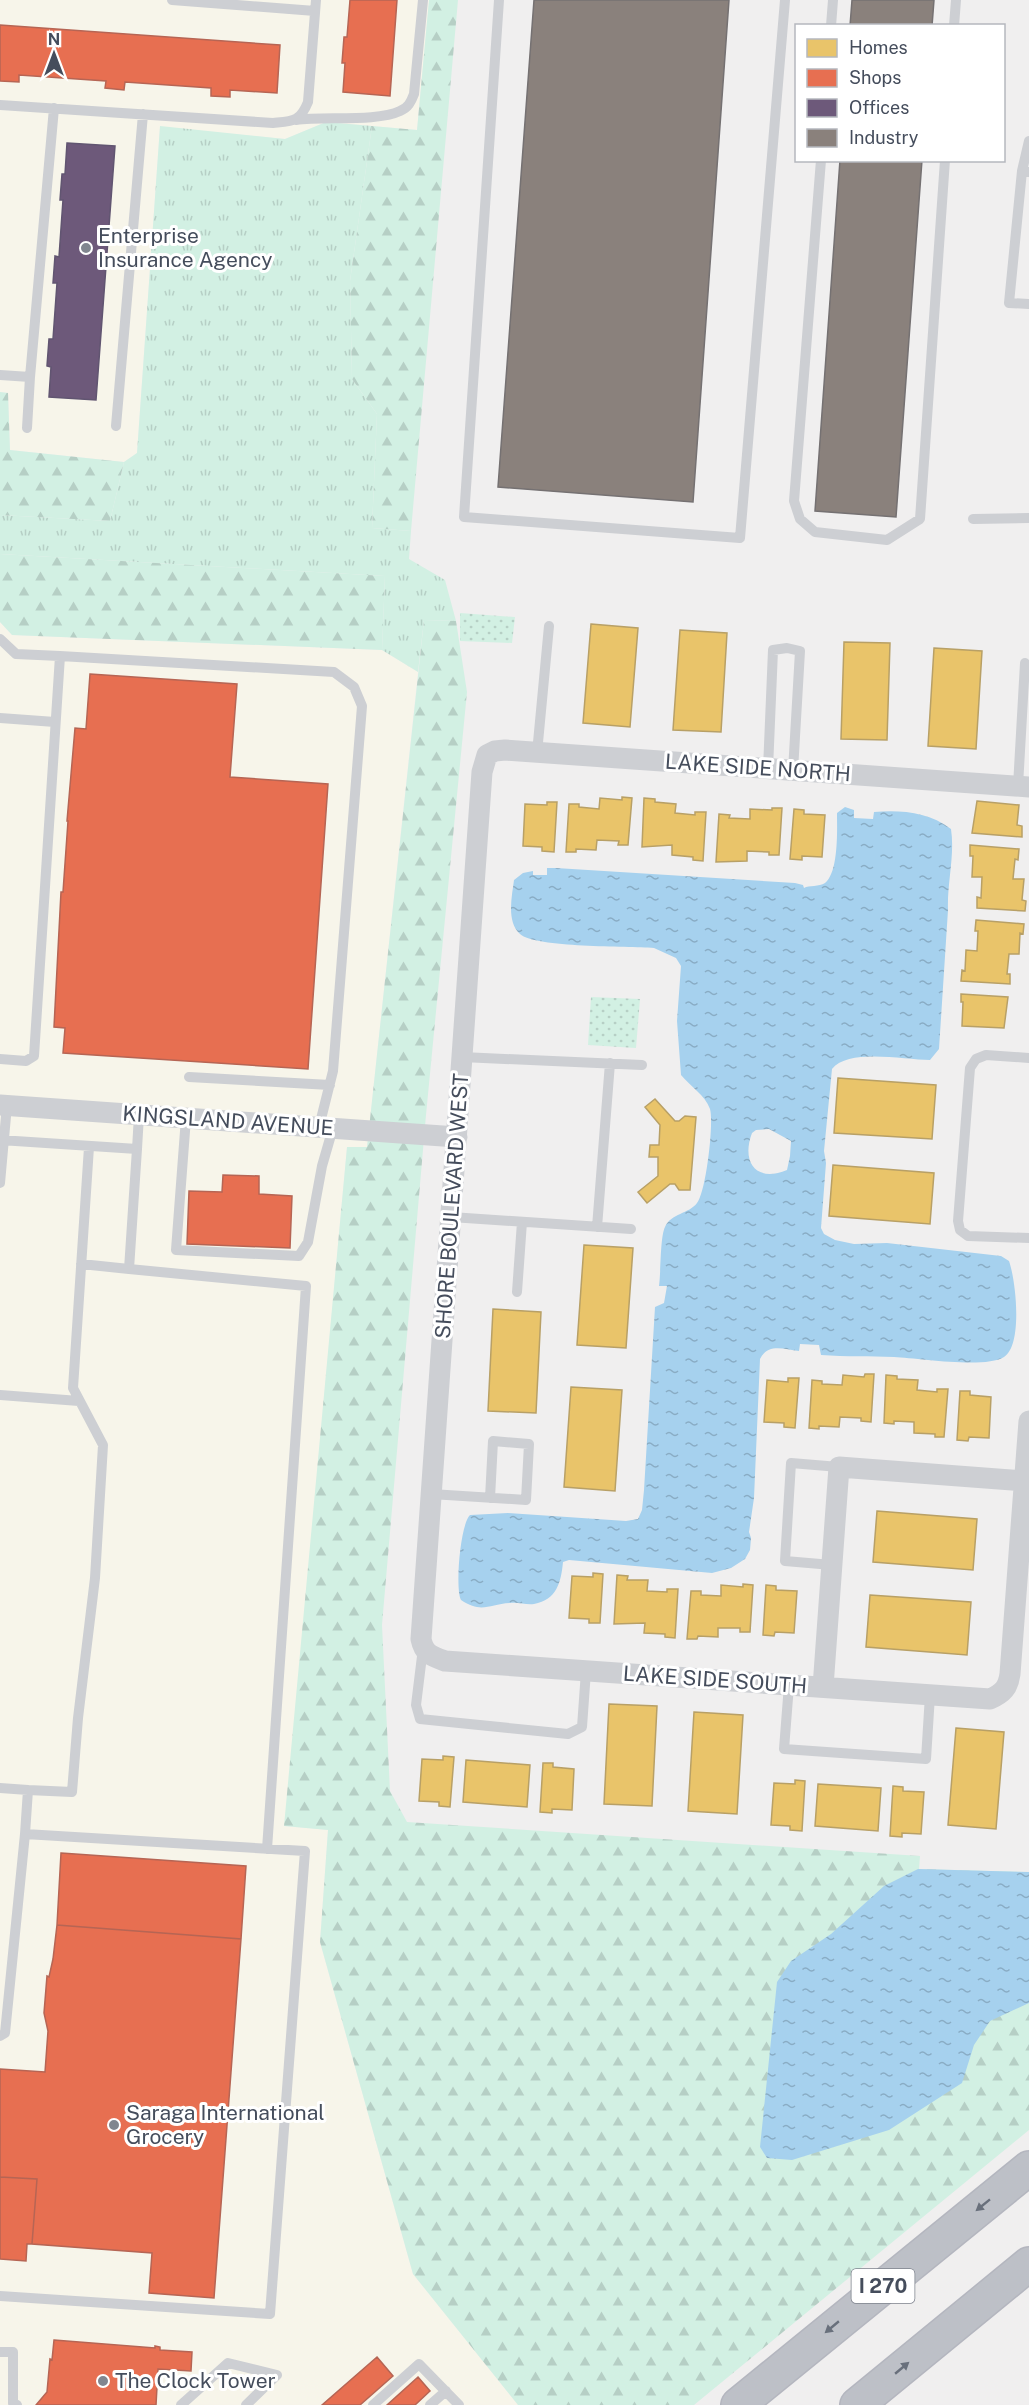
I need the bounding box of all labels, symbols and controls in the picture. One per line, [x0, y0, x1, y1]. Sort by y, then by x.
north arrow [24, 24, 84, 84]
legend [795, 24, 1005, 162]
text: N [48, 30, 60, 49]
text: Homes [849, 37, 908, 58]
text: Shops [849, 67, 901, 88]
text: Offices [849, 97, 909, 118]
text: Industry [849, 127, 919, 148]
place label: Enterprise Insurance Agency [98, 223, 272, 272]
marker: Enterprise Insurance Agency [79, 241, 93, 255]
street label: LAKE SIDE NORTH [664, 749, 852, 786]
street label: SHORE BOULEVARD WEST [430, 1072, 473, 1340]
street label: KINGSLAND AVENUE [122, 1101, 334, 1140]
street label: LAKE SIDE SOUTH [622, 1661, 808, 1698]
place label: Saraga International Grocery [126, 2100, 325, 2149]
marker: Saraga International Grocery [107, 2118, 121, 2132]
one-way arrow [976, 2198, 991, 2210]
road number: I 270 [852, 2269, 914, 2303]
one-way arrow [824, 2321, 840, 2334]
one-way arrow [894, 2361, 910, 2374]
place label: The Clock Tower [115, 2368, 276, 2393]
marker: The Clock Tower [96, 2374, 110, 2388]

